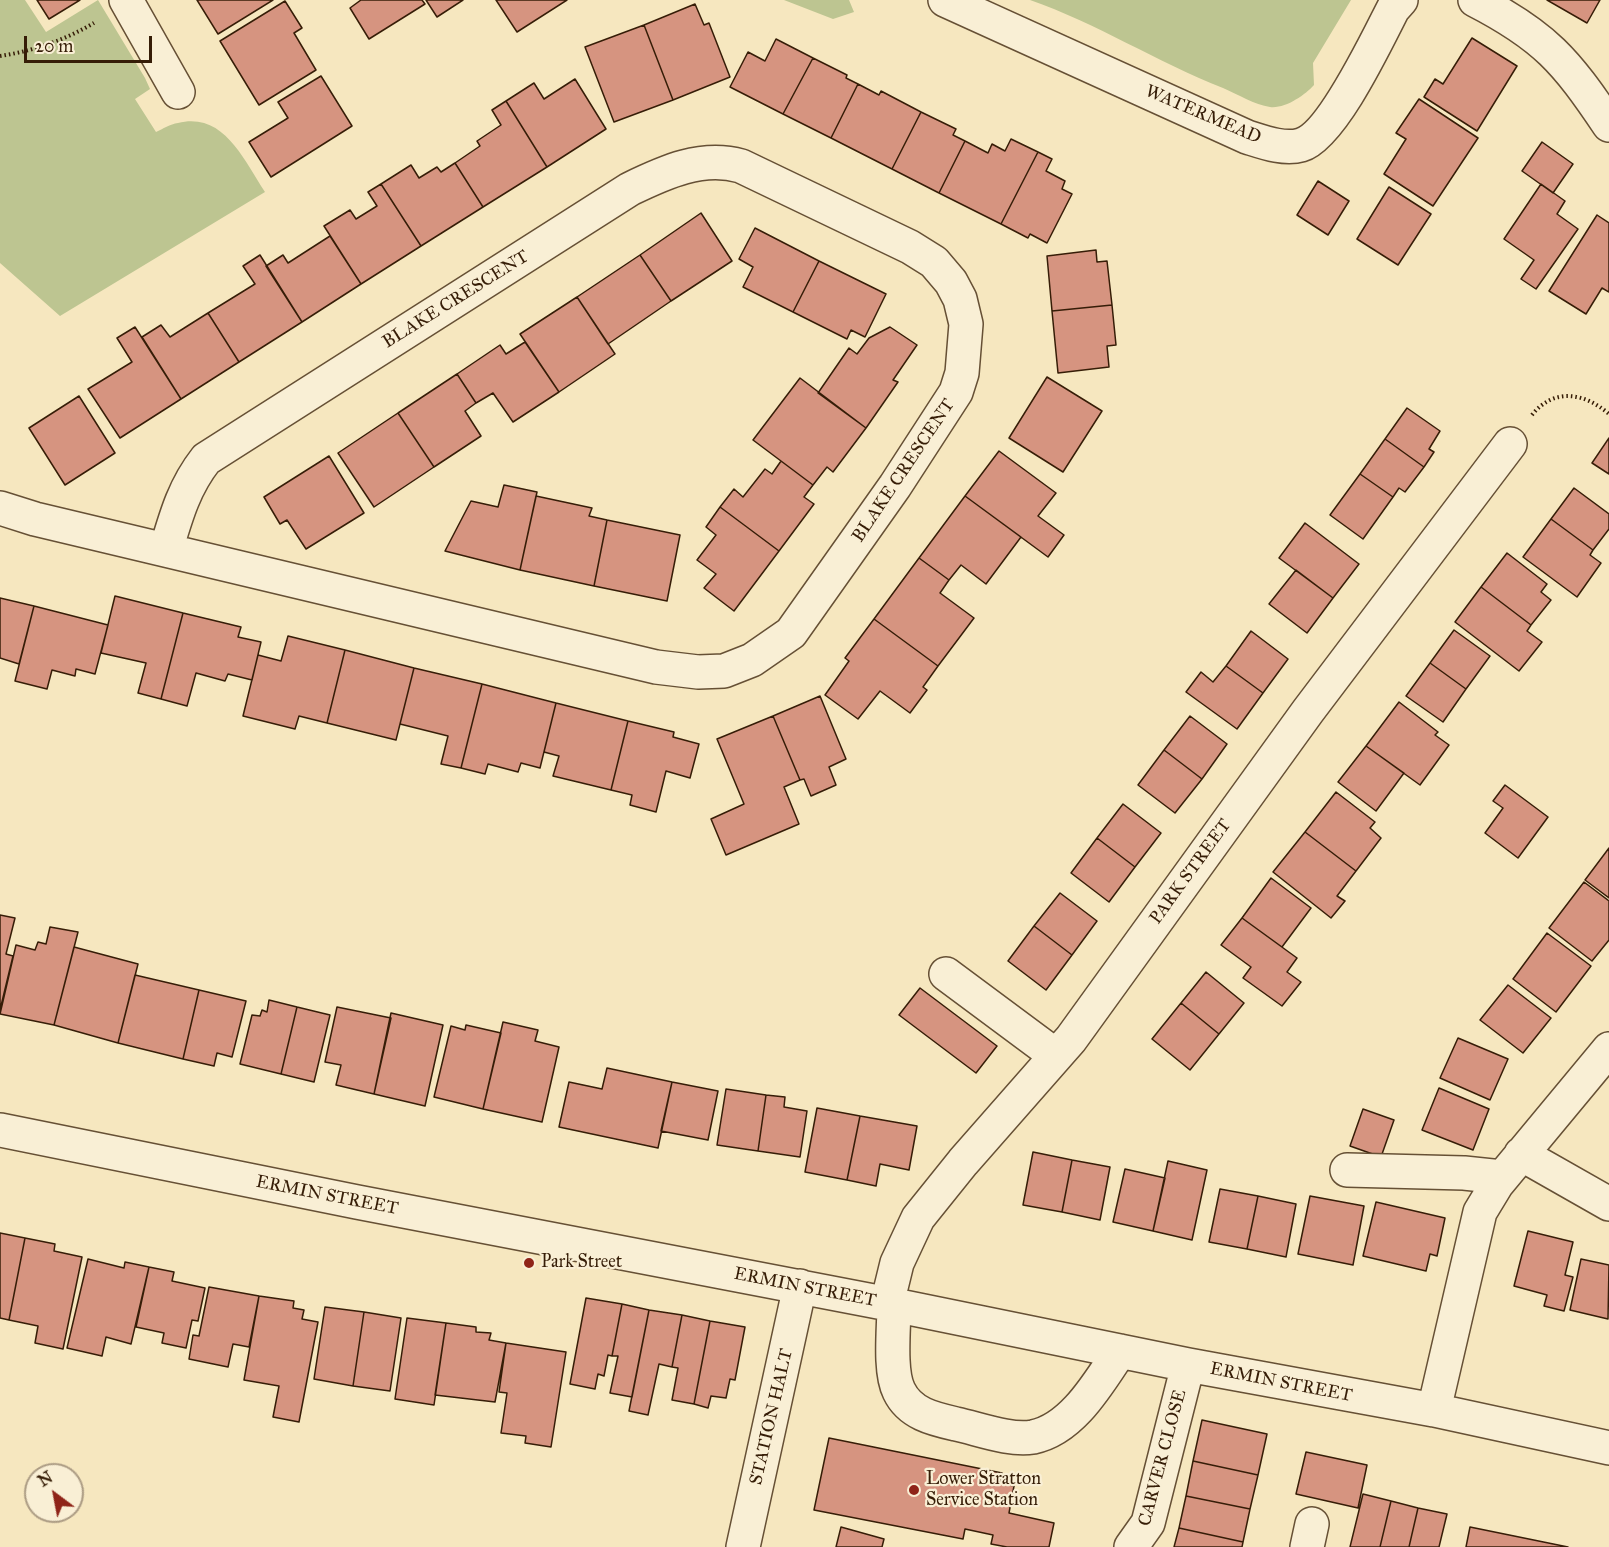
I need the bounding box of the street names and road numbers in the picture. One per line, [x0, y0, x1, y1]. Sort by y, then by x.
street label: WATERMEAD [1142, 81, 1264, 149]
street label: BLAKE CRESCENT [379, 246, 533, 354]
street label: BLAKE CRESCENT [848, 395, 960, 547]
street label: PARK STREET [1146, 815, 1236, 929]
street label: ERMIN STREET [254, 1172, 400, 1220]
street label: ERMIN STREET [732, 1264, 878, 1312]
street label: STATION HALT [746, 1347, 798, 1487]
street label: ERMIN STREET [1208, 1359, 1354, 1407]
street label: CARVER CLOSE [1134, 1387, 1192, 1529]

